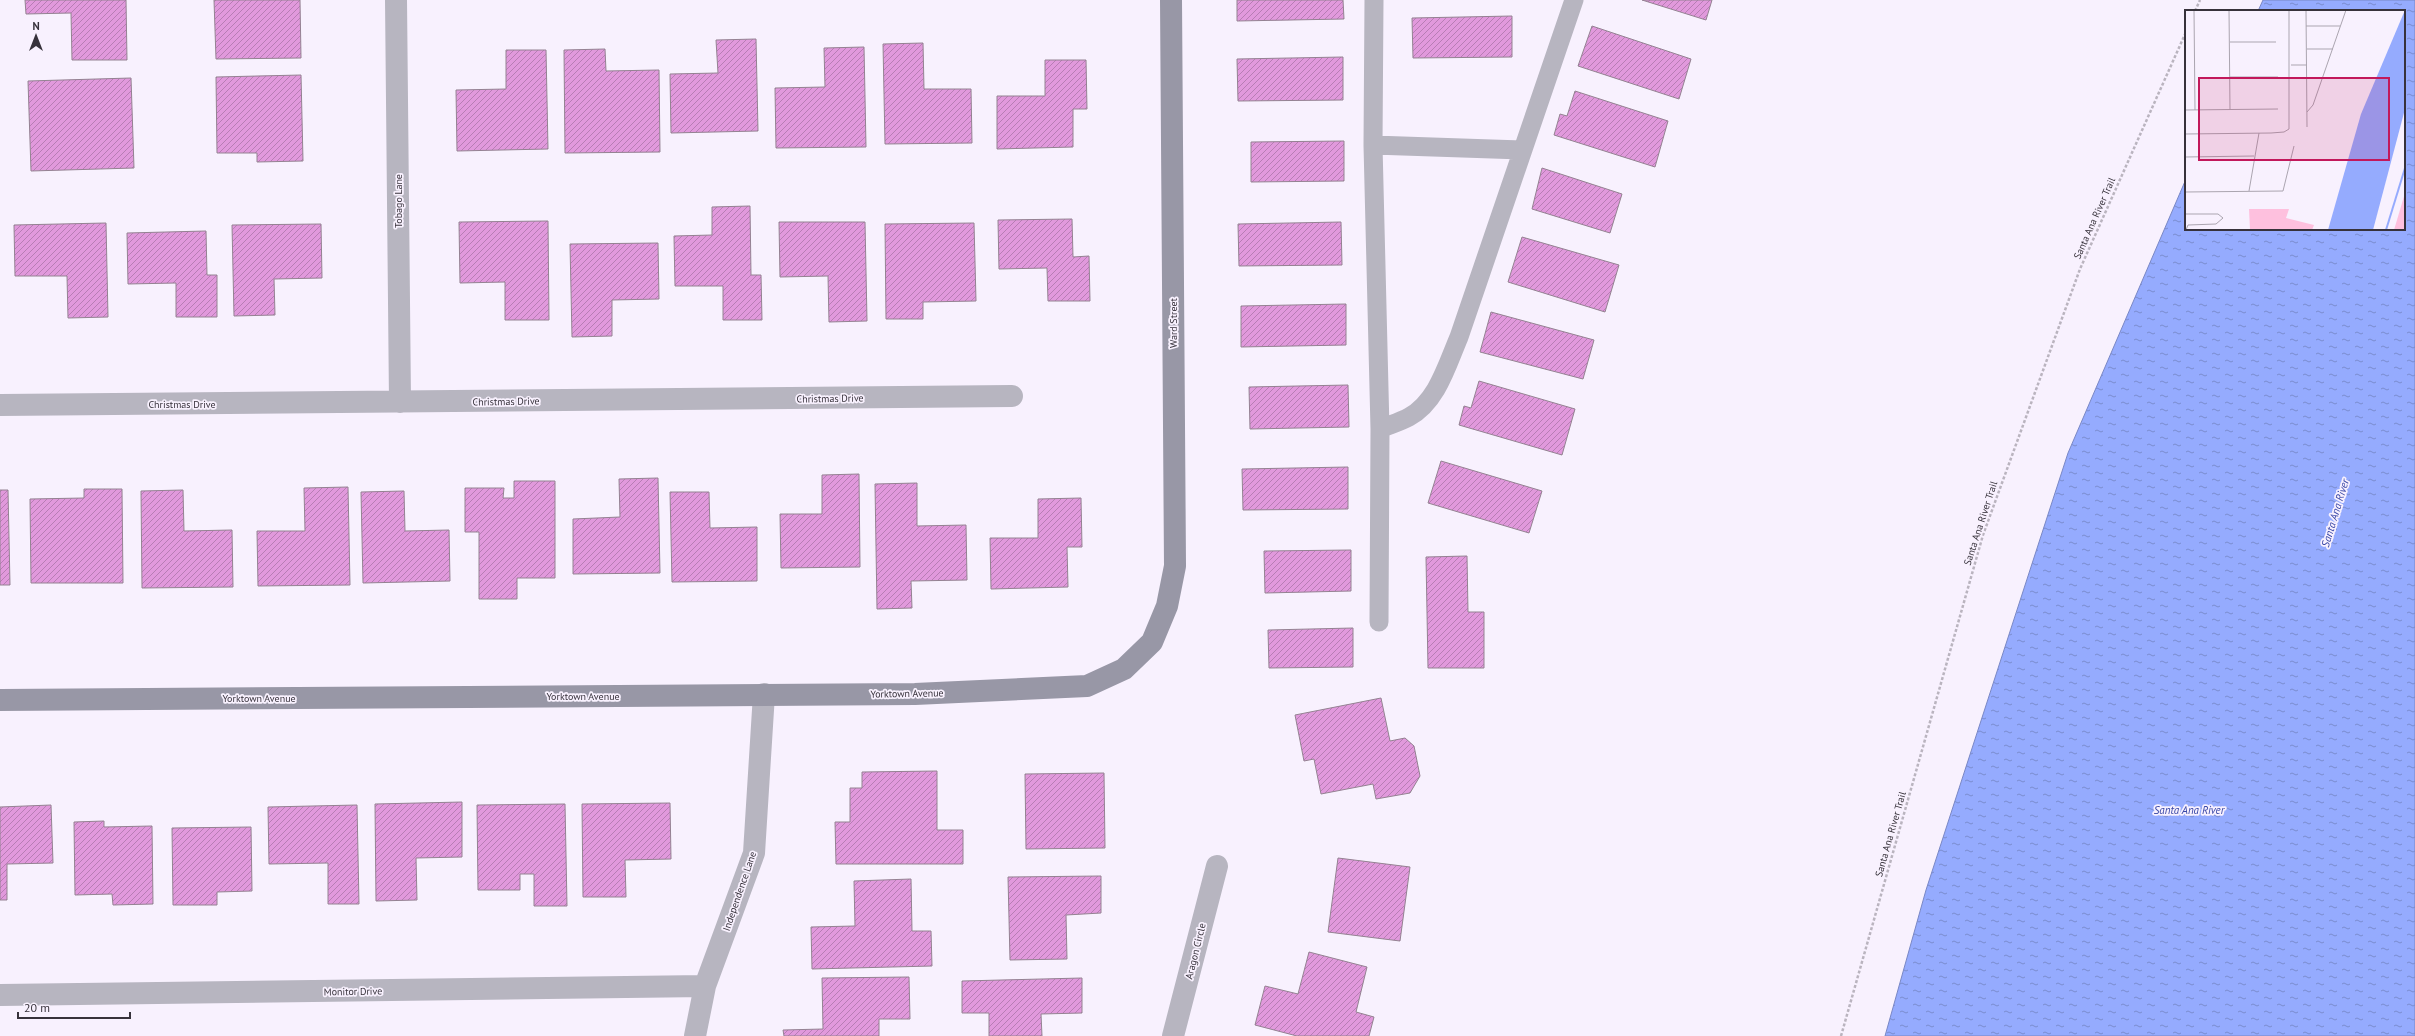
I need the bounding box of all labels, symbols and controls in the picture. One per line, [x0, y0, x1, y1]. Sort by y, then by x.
inset map [2185, 10, 2405, 230]
north arrow [16, 16, 56, 56]
text: N [32, 19, 40, 33]
street label: Tobago Lane [392, 174, 405, 228]
street label: Santa Ana River Trail [2071, 175, 2118, 261]
street label: Ward Street [1167, 297, 1180, 348]
street label: Christmas Drive [796, 391, 864, 406]
street label: Christmas Drive [472, 394, 540, 409]
street label: Christmas Drive [148, 398, 216, 411]
water label: Santa Ana River [2318, 476, 2352, 549]
street label: Santa Ana River Trail [1961, 479, 2000, 567]
street label: Yorktown Avenue [870, 686, 944, 701]
street label: Yorktown Avenue [546, 690, 620, 703]
street label: Yorktown Avenue [222, 692, 296, 705]
street label: Santa Ana River Trail [1872, 790, 1909, 878]
water label: Santa Ana River [2154, 803, 2226, 817]
street label: Independence Lane [720, 850, 759, 933]
street label: Aragon Circle [1182, 922, 1209, 981]
street label: Monitor Drive [324, 984, 382, 999]
scale bar [18, 994, 130, 1020]
text: 20 m [24, 1000, 50, 1015]

